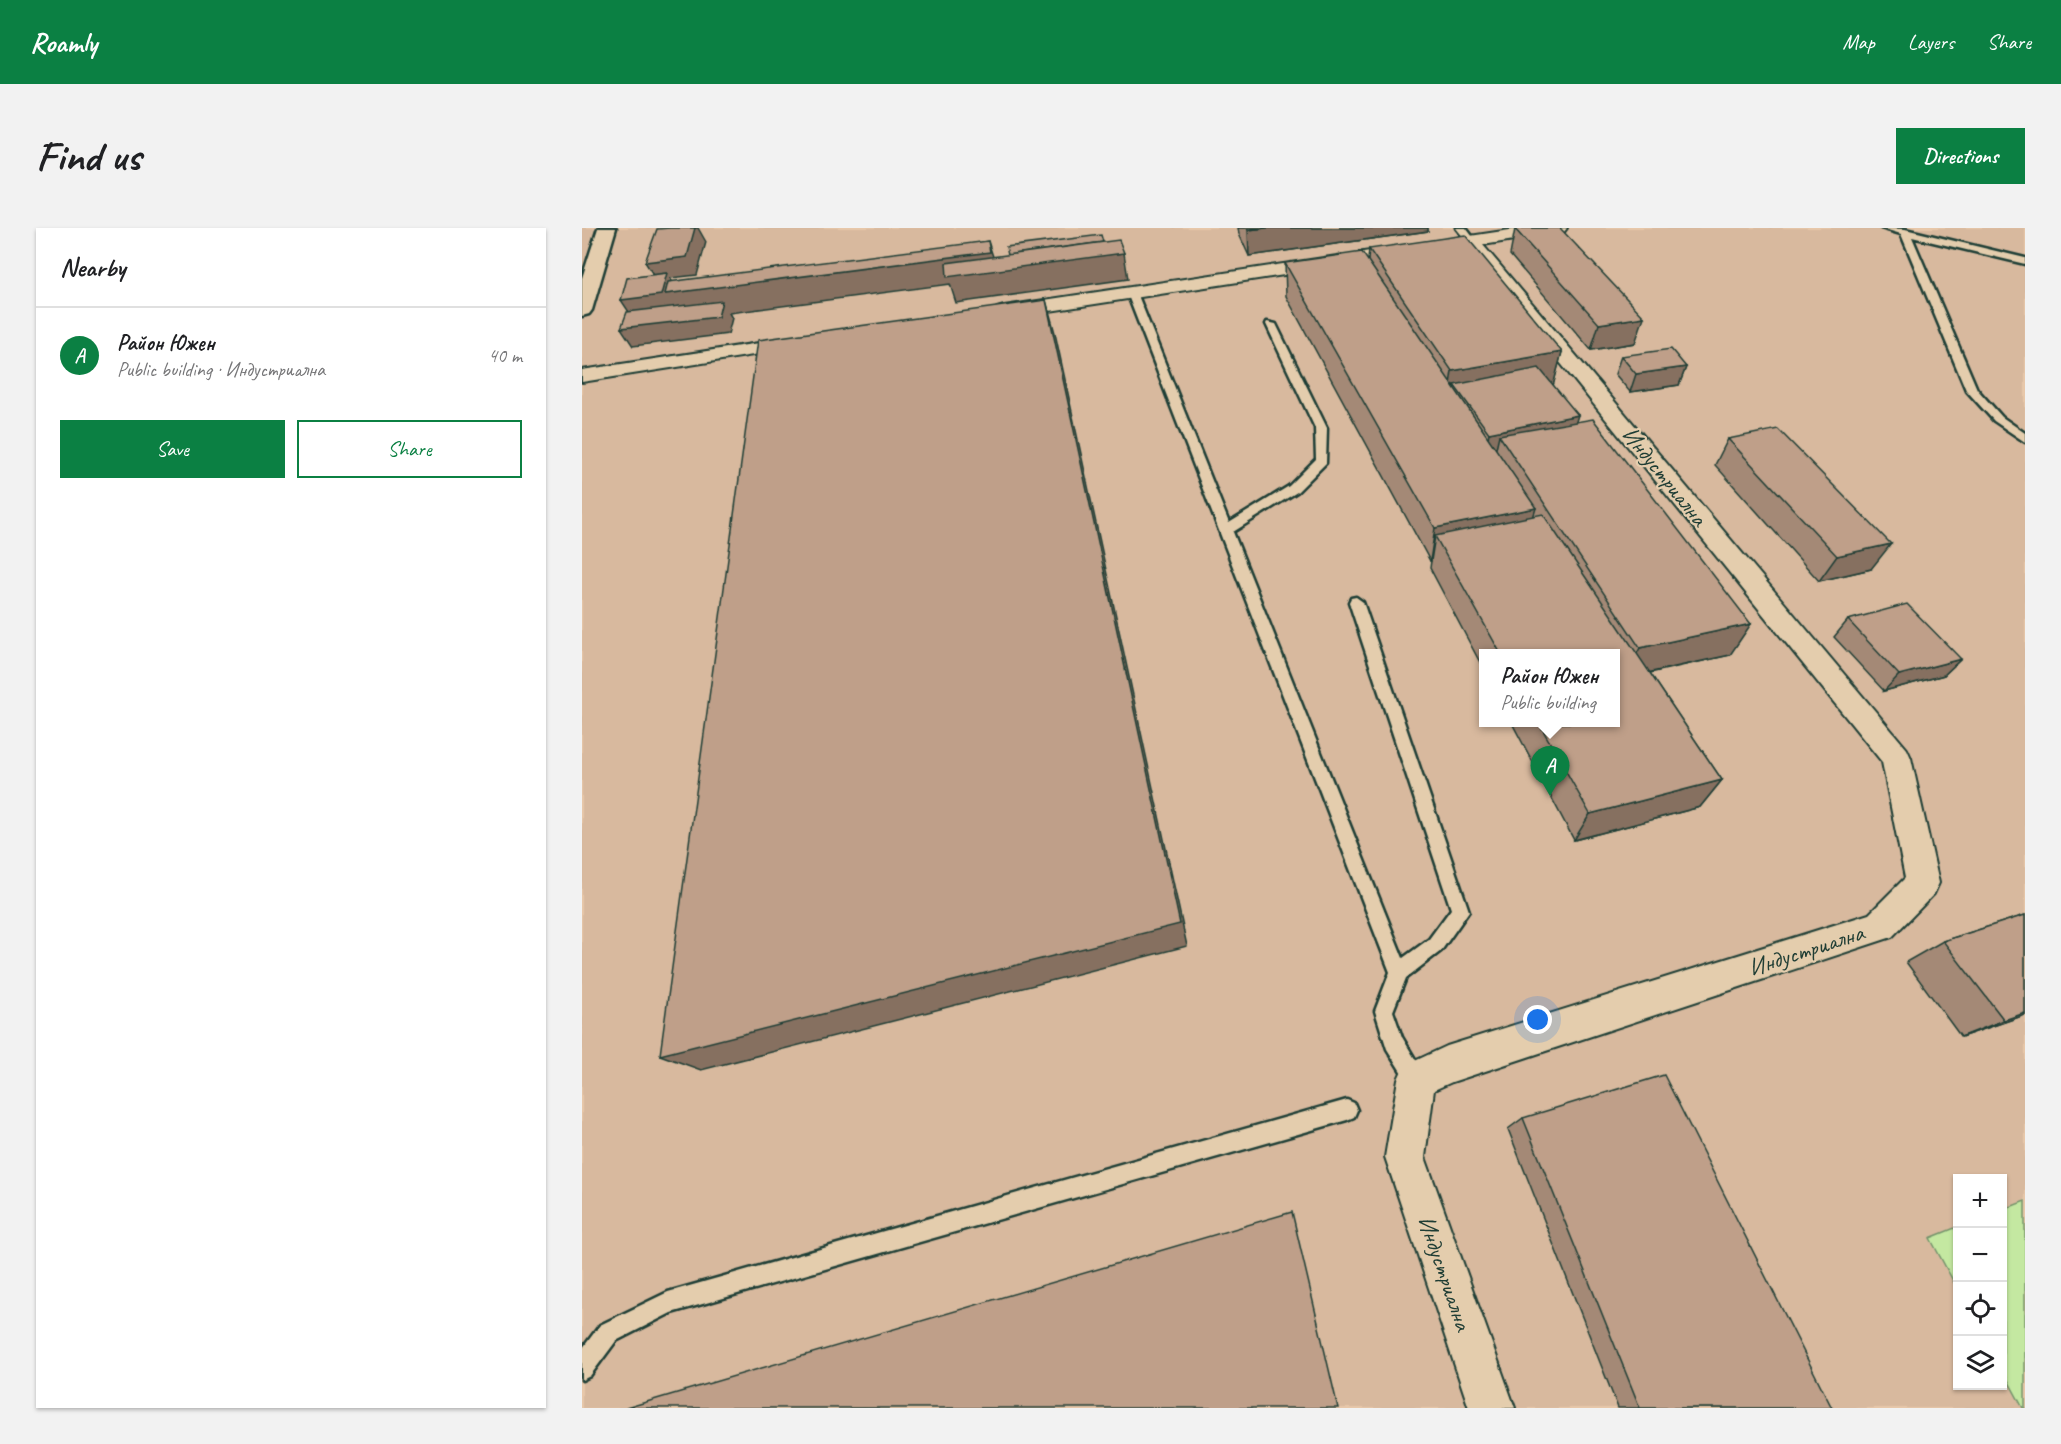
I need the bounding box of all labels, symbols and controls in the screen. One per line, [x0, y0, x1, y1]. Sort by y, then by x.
text: Roamly [30, 25, 97, 60]
text: Map [1842, 29, 1875, 55]
text: Layers [1908, 29, 1954, 55]
text: Share [1987, 29, 2031, 55]
button: Directions [1896, 128, 2025, 184]
text: Find us [36, 130, 141, 183]
text: Nearby [60, 251, 125, 284]
text: Район Южен [117, 329, 215, 357]
text: A [74, 343, 85, 368]
text: 40 m [488, 343, 522, 368]
text: Public building · Индустриална [117, 357, 325, 382]
button: Save [60, 420, 285, 478]
button: Share [297, 420, 522, 478]
street label: Индустриална [1616, 420, 1715, 533]
popup [1479, 649, 1620, 727]
text: Район Южен [1501, 662, 1598, 690]
text: Public building [1501, 690, 1596, 715]
pin: A [1530, 746, 1570, 796]
street label: Индустриална [1744, 917, 1869, 983]
your location [1523, 1005, 1552, 1034]
map controls [1953, 1174, 2007, 1390]
button: + [1953, 1174, 2007, 1228]
street label: Индустриална [1411, 1212, 1479, 1336]
button: − [1953, 1228, 2007, 1282]
button: locate [1953, 1282, 2007, 1336]
button: layers [1953, 1336, 2007, 1390]

